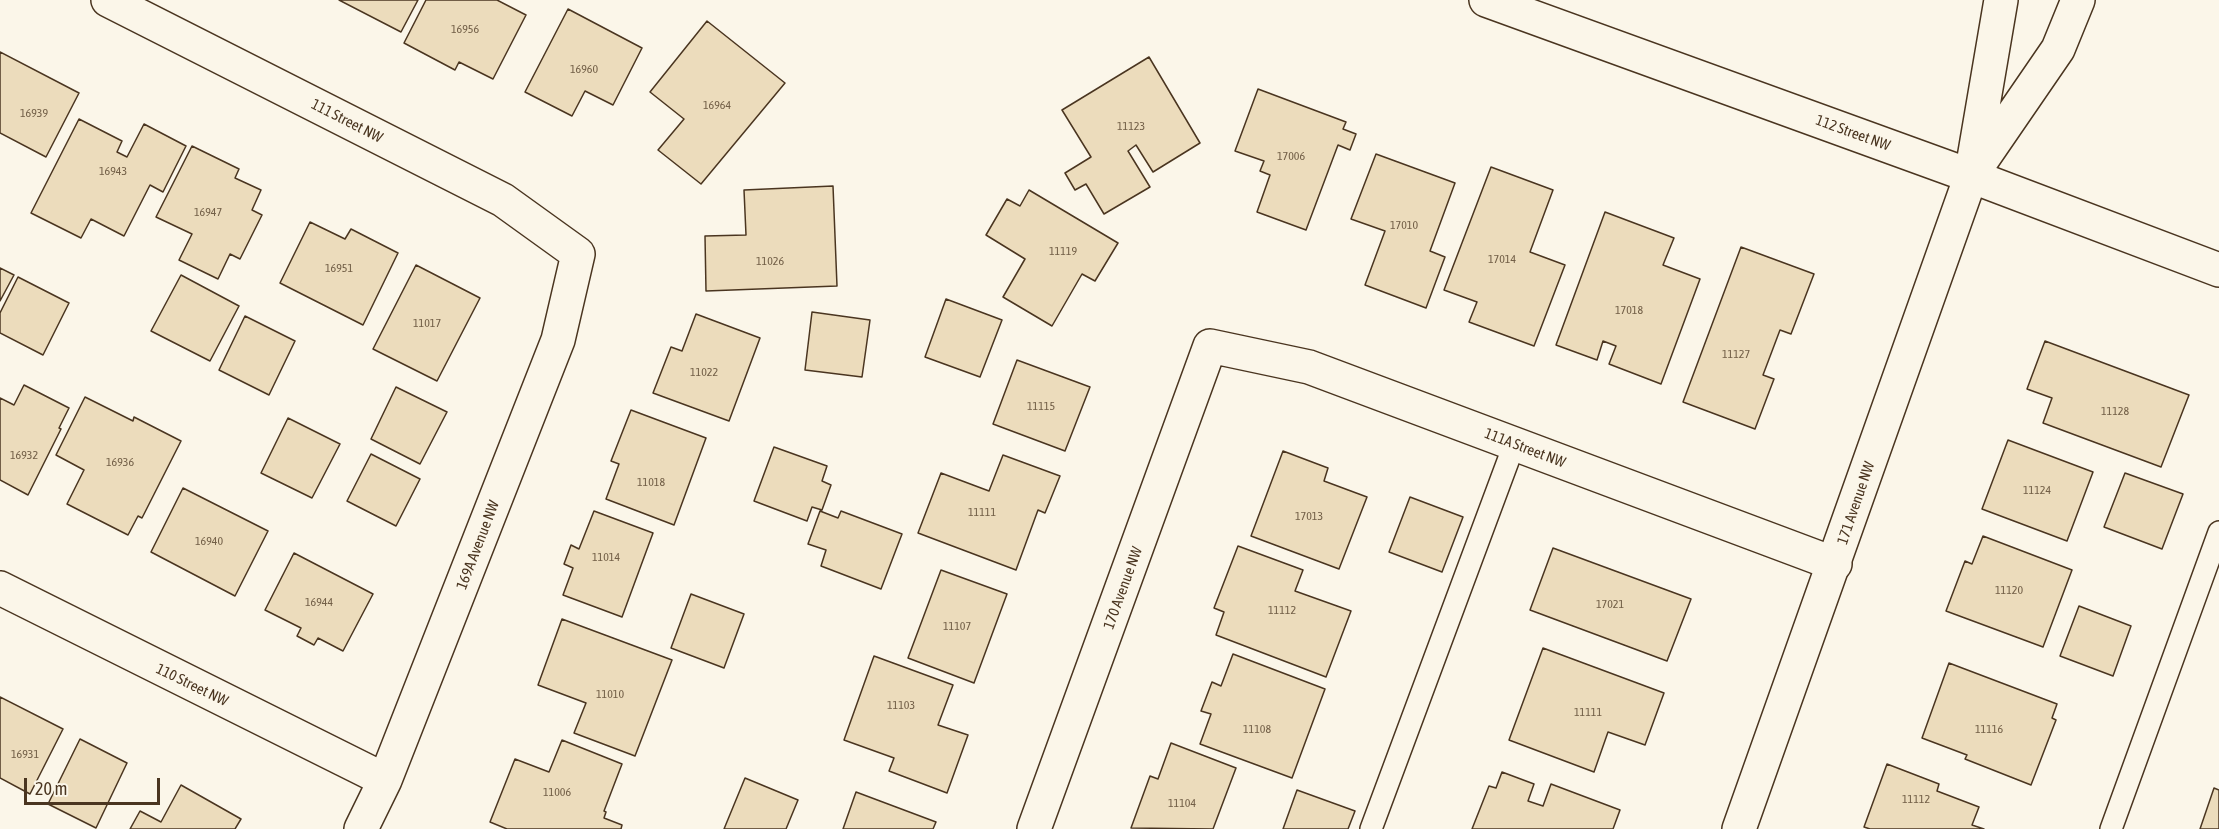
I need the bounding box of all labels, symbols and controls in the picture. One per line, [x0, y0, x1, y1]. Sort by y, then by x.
house number: 16956 [451, 22, 479, 36]
house number: 16960 [570, 62, 598, 76]
street label: 111 Street NW [308, 95, 386, 147]
house number: 16964 [703, 98, 731, 112]
house number: 16939 [20, 106, 48, 120]
street label: 112 Street NW [1813, 111, 1893, 155]
house number: 11123 [1117, 119, 1145, 133]
house number: 17006 [1277, 149, 1305, 163]
house number: 16943 [99, 164, 127, 178]
house number: 16947 [194, 205, 222, 219]
house number: 17010 [1390, 218, 1418, 232]
house number: 11119 [1049, 244, 1077, 258]
house number: 17014 [1488, 252, 1516, 266]
house number: 11026 [756, 254, 784, 268]
house number: 16951 [325, 261, 353, 275]
house number: 17018 [1615, 303, 1643, 317]
house number: 11017 [413, 316, 441, 330]
house number: 11127 [1722, 347, 1750, 361]
house number: 11022 [690, 365, 718, 379]
house number: 11115 [1027, 399, 1055, 413]
house number: 11128 [2101, 404, 2129, 418]
street label: 111A Street NW [1482, 424, 1568, 472]
house number: 16932 [10, 448, 38, 462]
house number: 16936 [106, 455, 134, 469]
street label: 171 Avenue NW [1833, 459, 1879, 547]
house number: 11018 [637, 475, 665, 489]
house number: 11124 [2023, 483, 2051, 497]
street label: 169A Avenue NW [453, 498, 503, 592]
house number: 11111 [968, 505, 996, 519]
house number: 17013 [1295, 509, 1323, 523]
house number: 16940 [195, 534, 223, 548]
street label: 170 Avenue NW [1100, 544, 1146, 632]
house number: 11014 [592, 550, 620, 564]
house number: 11120 [1995, 583, 2023, 597]
house number: 16944 [305, 595, 333, 609]
house number: 17021 [1596, 597, 1624, 611]
house number: 11112 [1268, 603, 1296, 617]
house number: 11107 [943, 619, 971, 633]
street label: 110 Street NW [153, 660, 231, 710]
house number: 11010 [596, 687, 624, 701]
house number: 11103 [887, 698, 915, 712]
house number: 11111 [1574, 705, 1602, 719]
house number: 11108 [1243, 722, 1271, 736]
house number: 11116 [1975, 722, 2003, 736]
house number: 16931 [11, 747, 39, 761]
scale bar [27, 766, 164, 804]
text: 20 m [35, 778, 67, 799]
house number: 11006 [543, 785, 571, 799]
house number: 11112 [1902, 792, 1930, 806]
house number: 11104 [1168, 796, 1196, 810]

